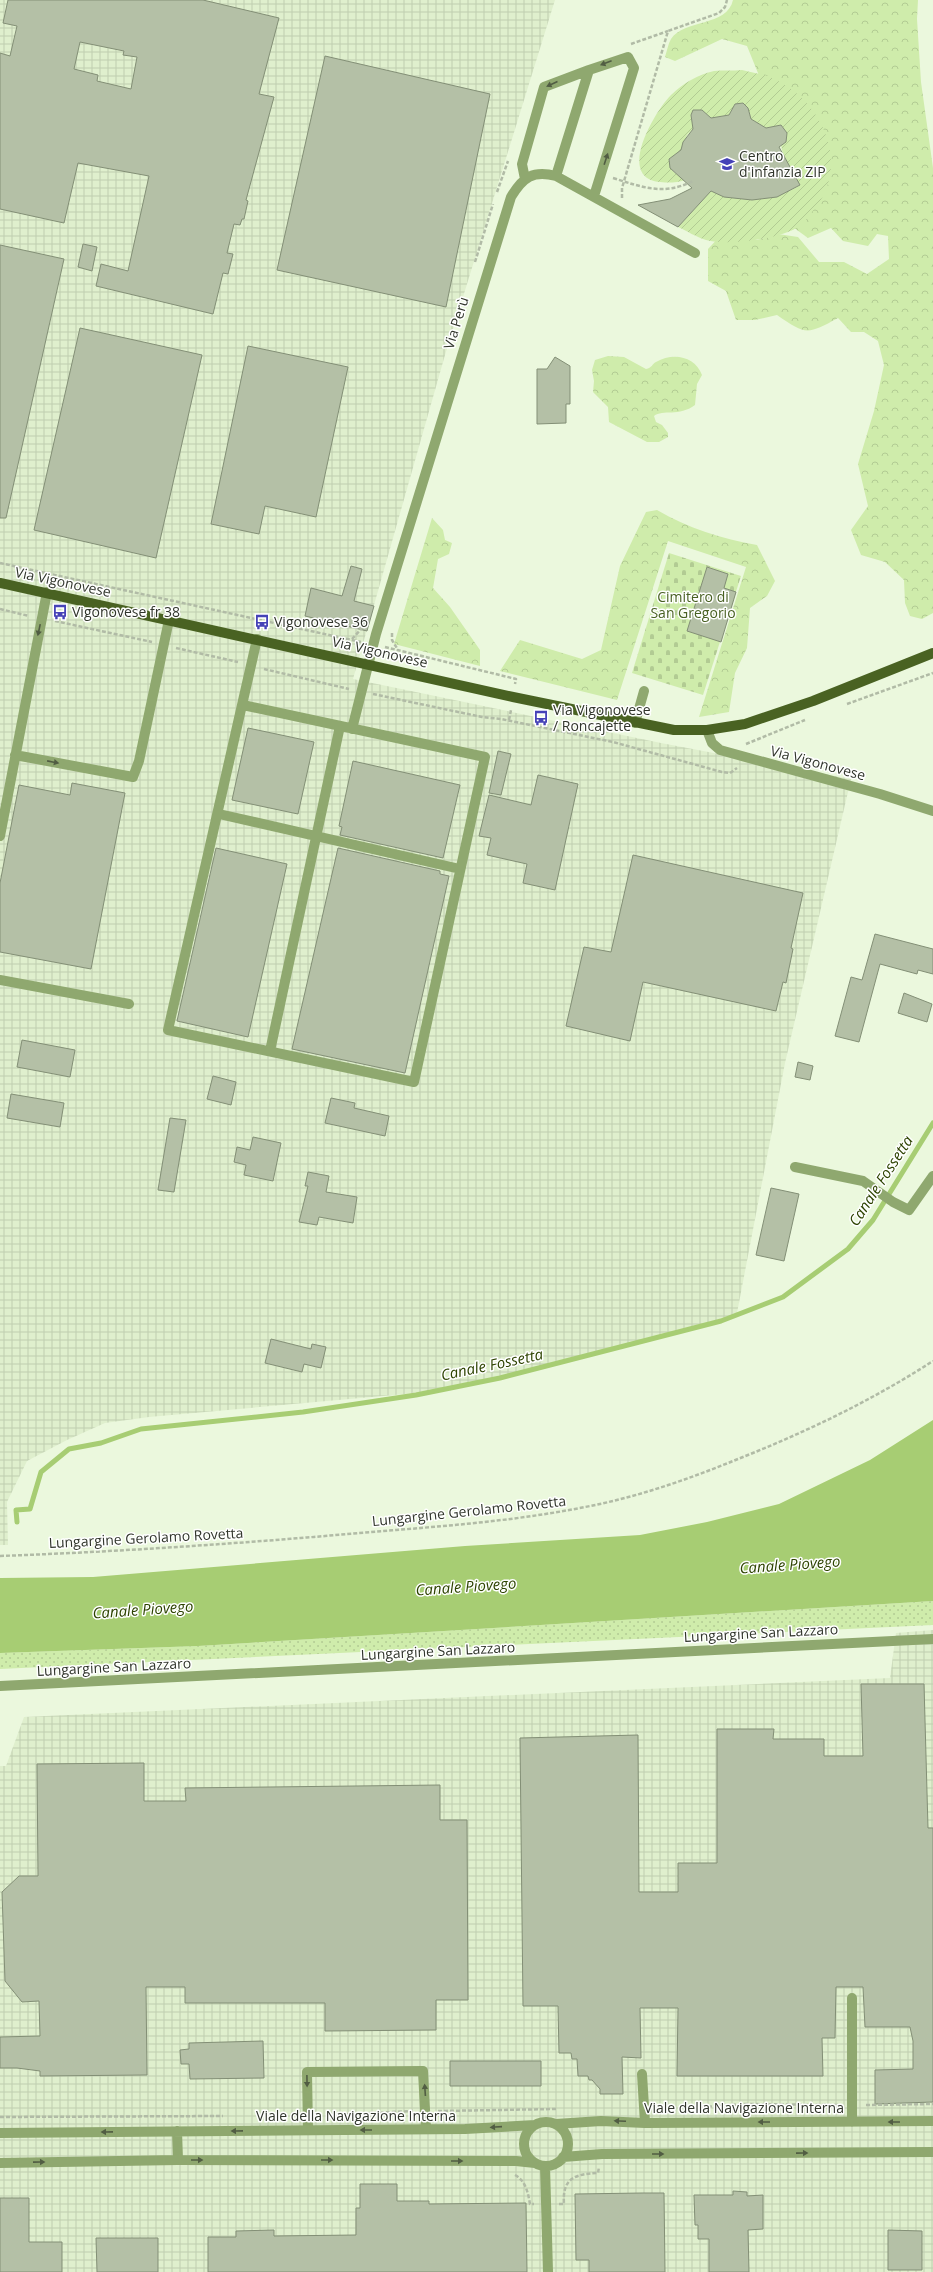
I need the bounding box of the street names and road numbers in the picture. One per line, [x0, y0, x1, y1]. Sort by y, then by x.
street label: Via Perù [439, 294, 472, 351]
street label: Via Vigonovese [13, 562, 113, 601]
street label: Via Vigonovese [330, 631, 430, 672]
street label: Via Vigonovese [769, 741, 868, 784]
street label: Lungargine Gerolamo Rovetta [371, 1491, 567, 1530]
street label: Lungargine Gerolamo Rovetta [48, 1523, 244, 1552]
street label: Lungargine San Lazzaro [683, 1619, 839, 1646]
street label: Lungargine San Lazzaro [360, 1637, 516, 1664]
street label: Lungargine San Lazzaro [36, 1653, 192, 1680]
street label: Viale della Navigazione Interna [644, 2098, 844, 2117]
street label: Viale della Navigazione Interna [256, 2106, 456, 2125]

